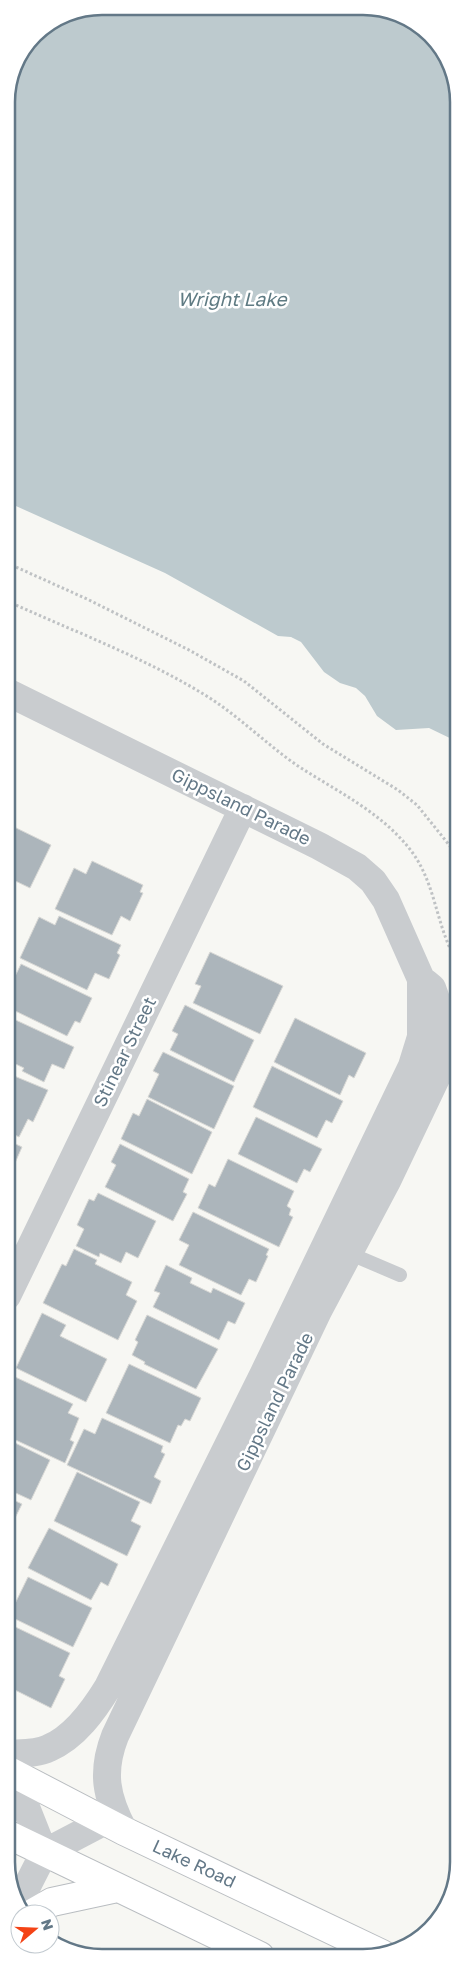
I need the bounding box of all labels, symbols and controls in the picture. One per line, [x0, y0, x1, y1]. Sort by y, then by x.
water label: Wright Lake [177, 287, 288, 310]
street label: Gippsland Parade [168, 763, 315, 849]
street label: Stinear Street [88, 993, 160, 1110]
street label: Gippsland Parade [231, 1328, 317, 1475]
street label: Lake Road [149, 1834, 240, 1892]
north arrow [10, 1904, 60, 1954]
text: N [38, 1917, 58, 1932]

